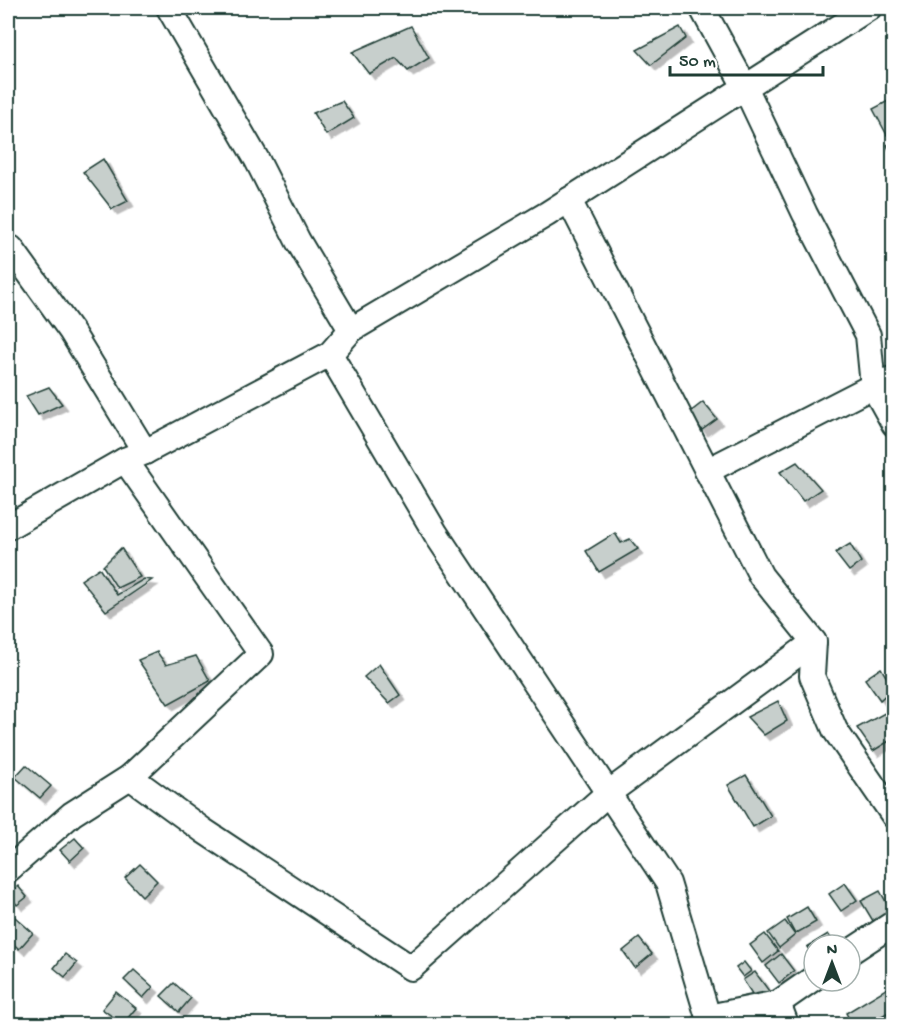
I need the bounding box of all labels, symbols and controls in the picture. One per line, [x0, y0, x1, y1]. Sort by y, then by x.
scale bar [670, 39, 823, 77]
text: 50 m [679, 52, 716, 73]
north arrow [802, 933, 862, 993]
text: N [827, 942, 838, 961]

